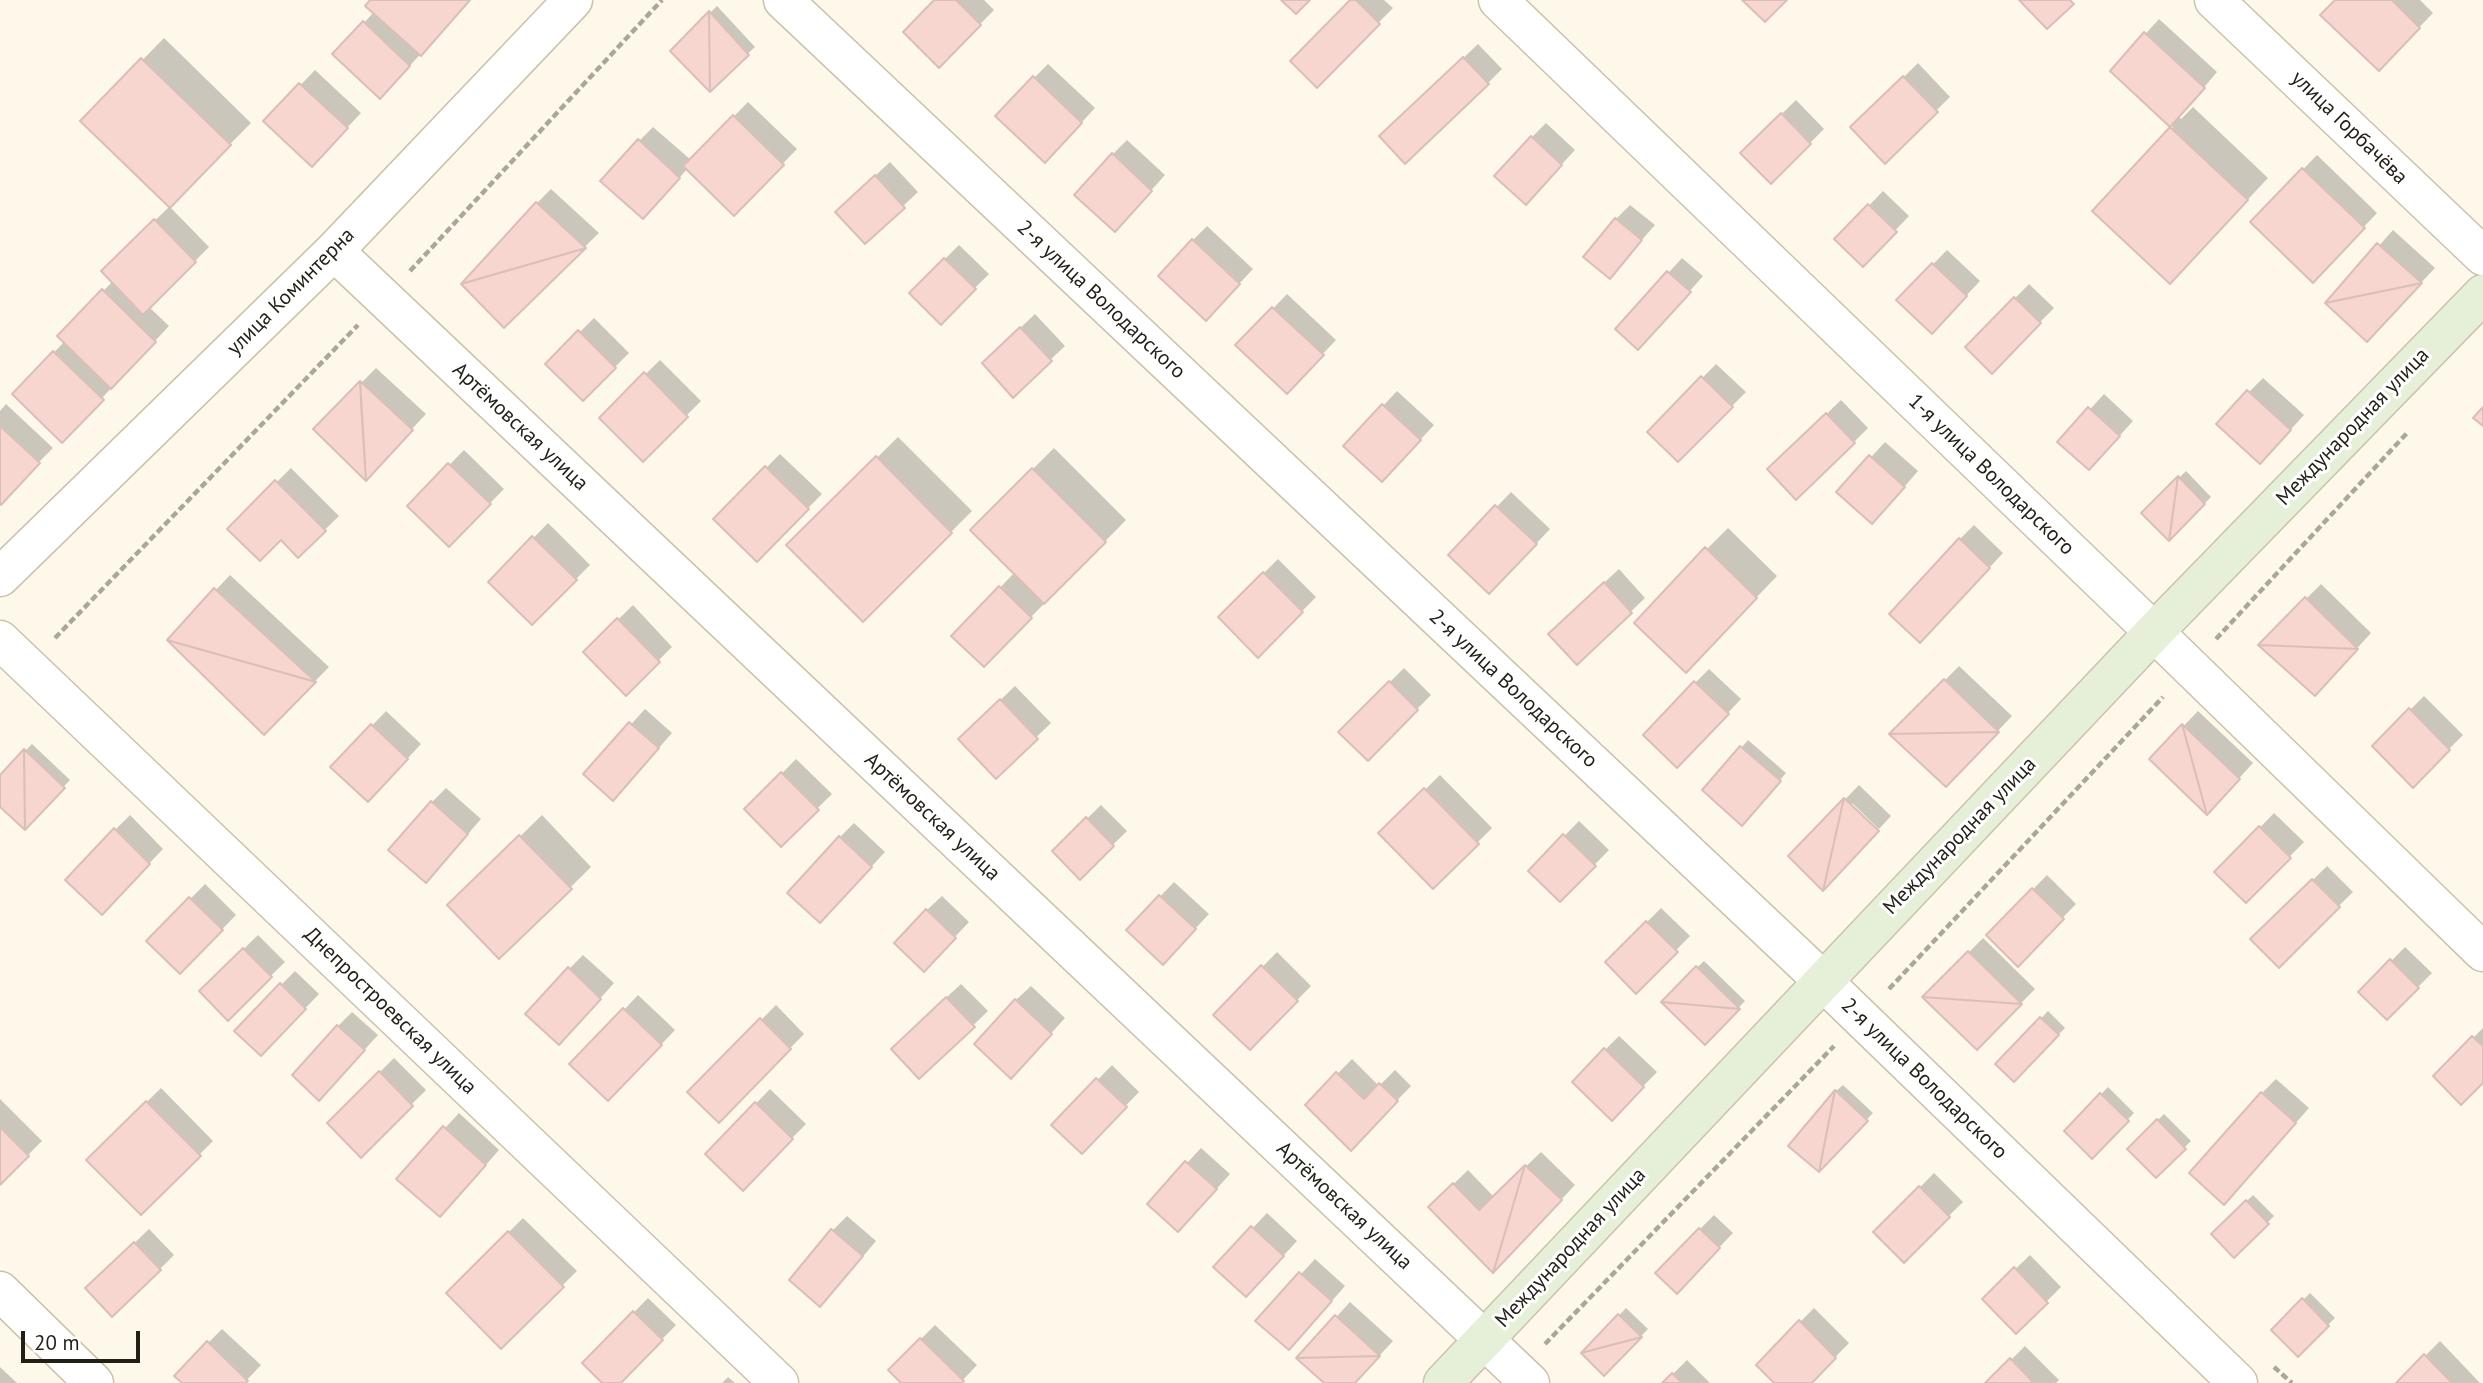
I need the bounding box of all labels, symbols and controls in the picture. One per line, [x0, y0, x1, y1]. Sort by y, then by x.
street label: улица Горбачёва [2286, 66, 2412, 190]
street label: 2-я улица Володарского [1012, 215, 1190, 385]
street label: улица Коминтерна [222, 223, 360, 361]
street label: Международная улица [2271, 343, 2435, 511]
street label: Артёмовская улица [447, 358, 593, 496]
street label: 1-я улица Володарского [1903, 389, 2079, 561]
street label: 2-я улица Володарского [1424, 604, 1602, 774]
street label: Артёмовская улица [859, 748, 1005, 886]
street label: Международная улица [1878, 752, 2042, 920]
street label: Днепростроевская улица [298, 922, 482, 1100]
street label: 2-я улица Володарского [1836, 993, 2012, 1165]
street label: Артёмовская улица [1271, 1137, 1417, 1275]
street label: Международная улица [1490, 1163, 1652, 1333]
scale bar [24, 1316, 144, 1360]
text: 20 m [34, 1329, 80, 1356]

